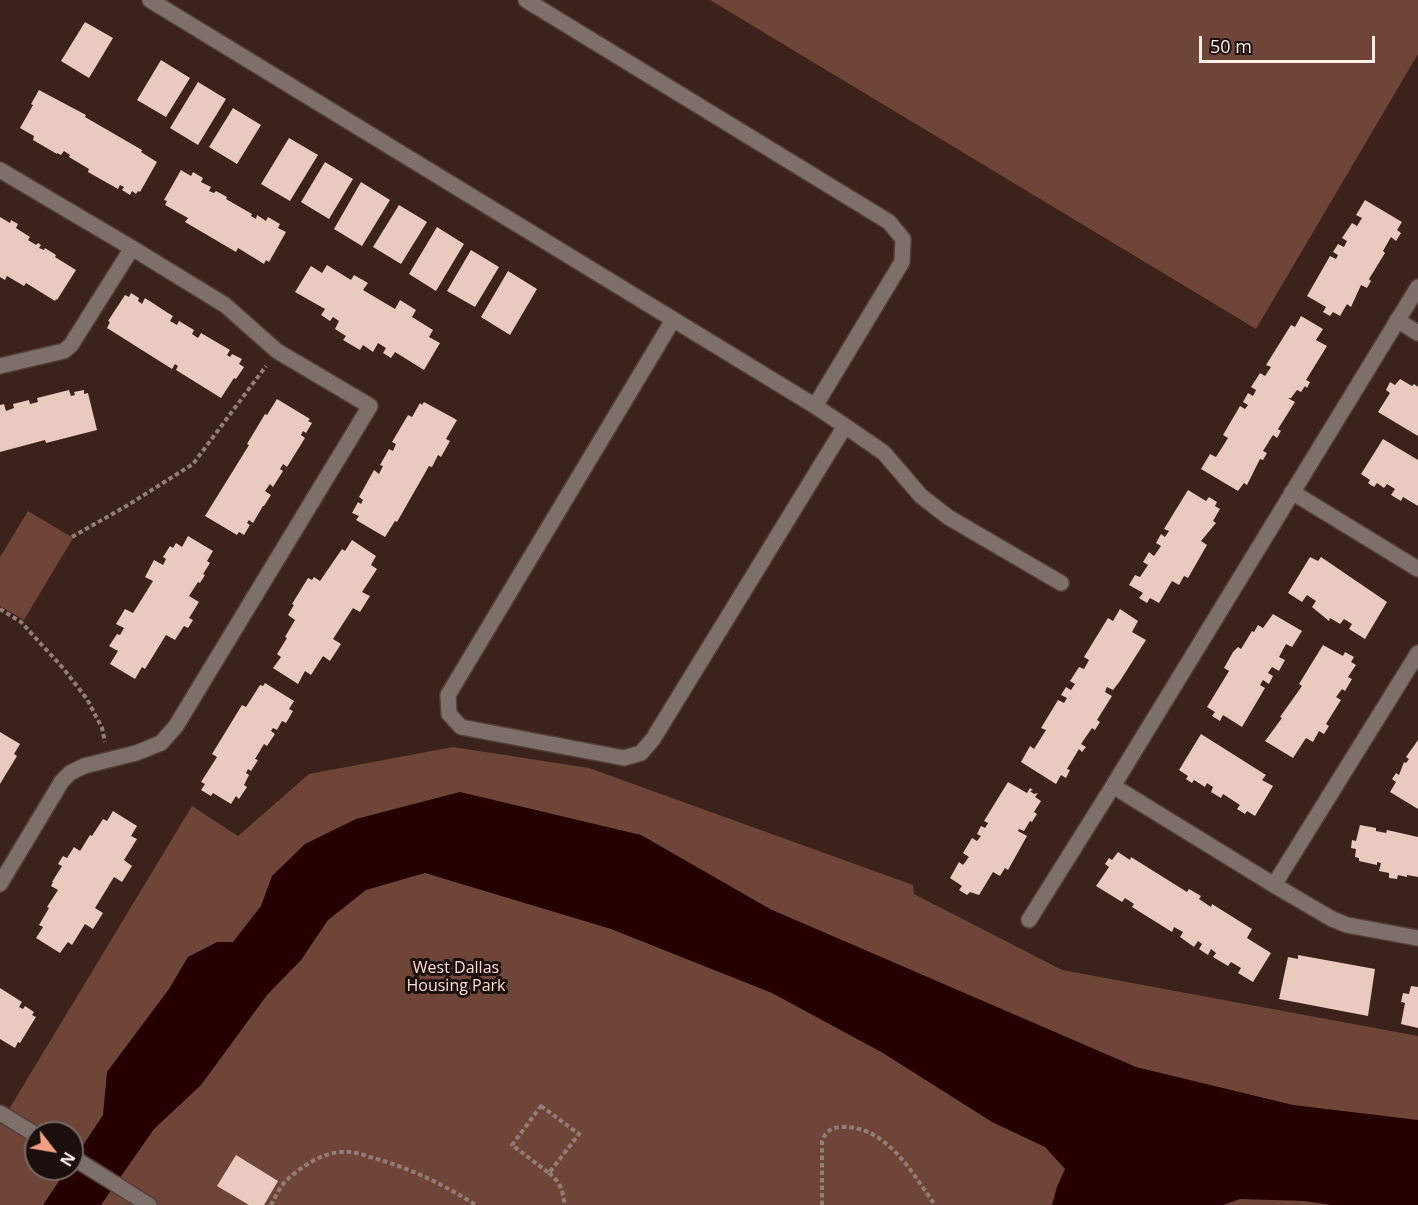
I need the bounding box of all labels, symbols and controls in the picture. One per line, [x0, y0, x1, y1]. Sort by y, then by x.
scale bar [1202, 24, 1378, 62]
text: 50 m [1210, 34, 1252, 58]
park label: West Dallas Housing Park [406, 958, 506, 996]
north arrow [24, 1121, 84, 1181]
text: N [55, 1148, 80, 1170]

